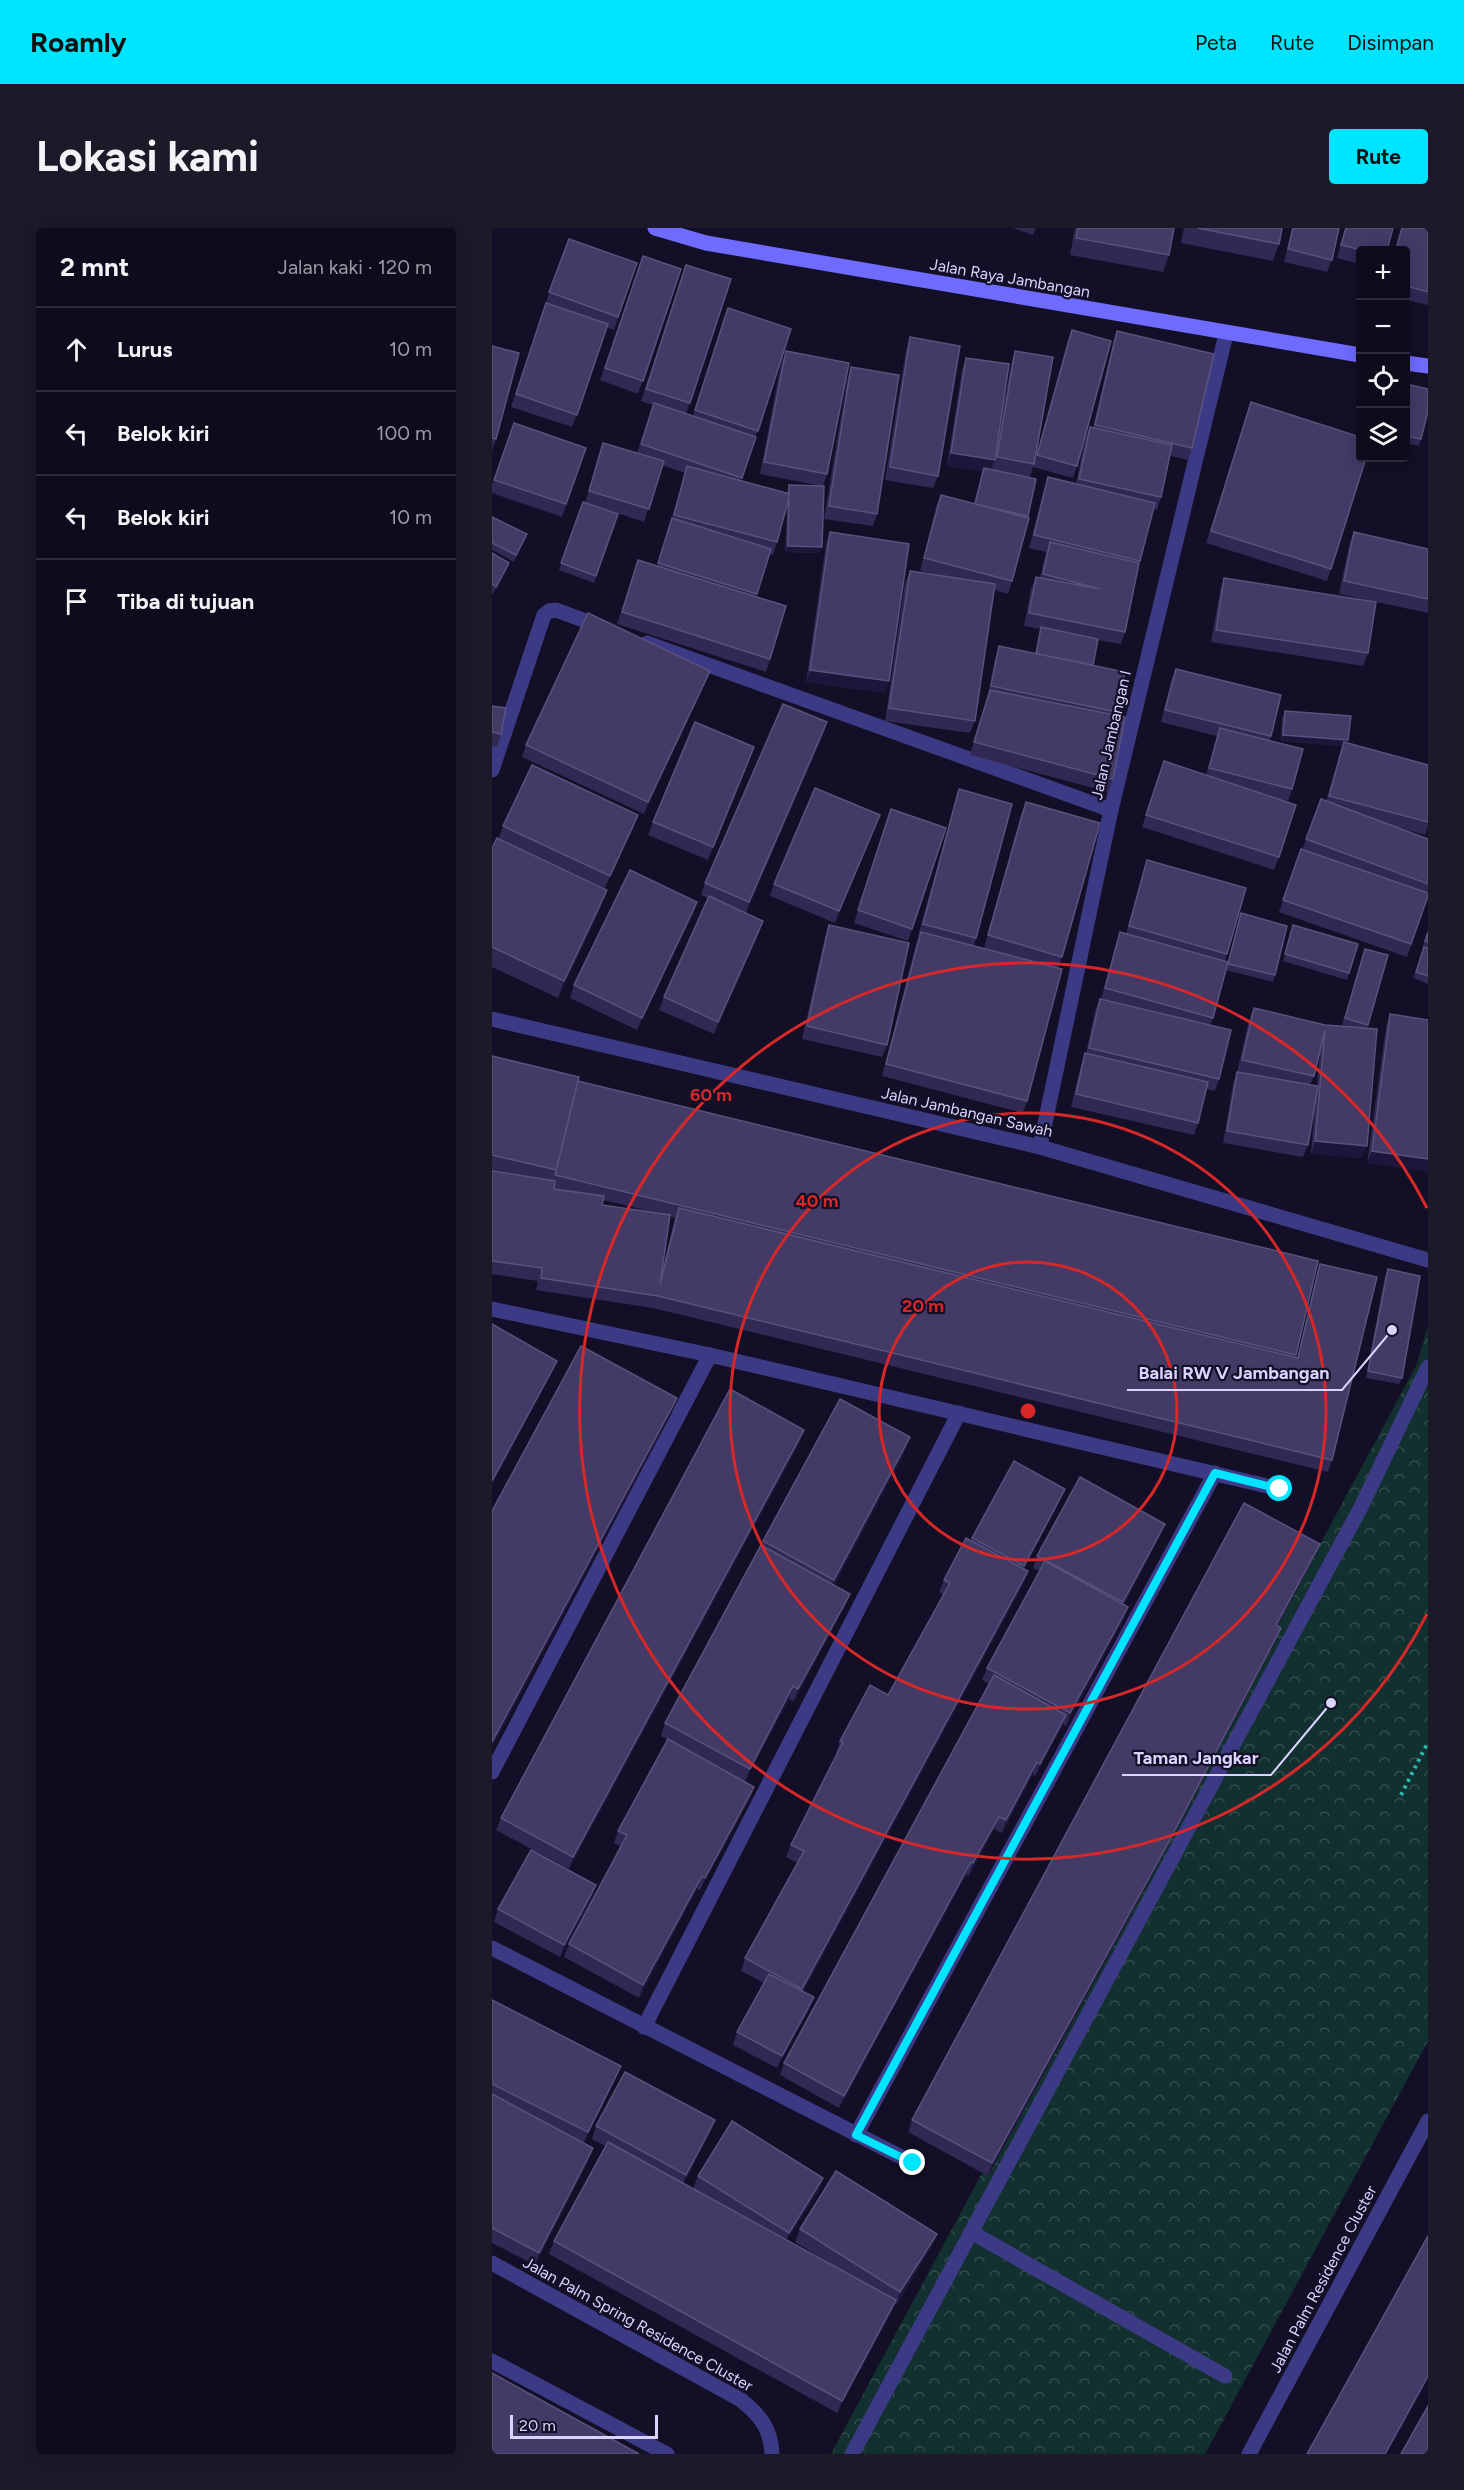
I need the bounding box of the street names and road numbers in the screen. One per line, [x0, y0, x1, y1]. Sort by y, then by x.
street label: Jalan Raya Jambangan [928, 255, 1092, 301]
street label: Jalan Jambangan I [1087, 668, 1135, 802]
street label: Jalan Jambangan Sawah [880, 1083, 1055, 1141]
street label: Jalan Palm Residence Cluster [1266, 2182, 1381, 2376]
street label: Jalan Palm Spring Residence Cluster [520, 2253, 757, 2396]

